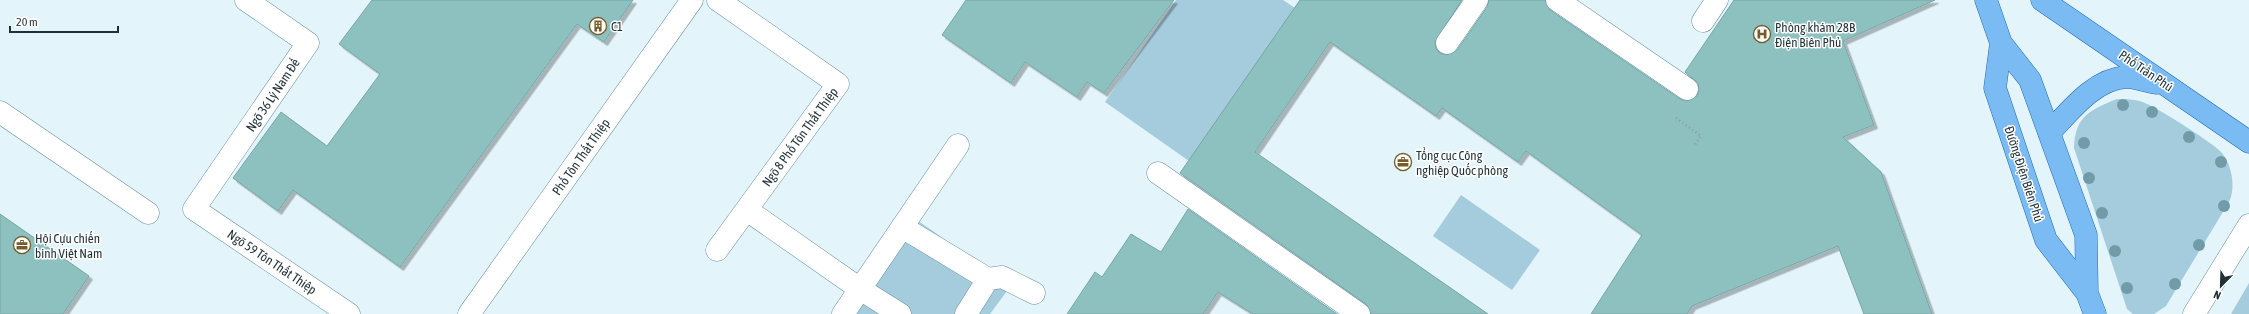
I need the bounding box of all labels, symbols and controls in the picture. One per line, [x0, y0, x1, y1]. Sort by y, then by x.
scale bar [10, 8, 118, 34]
text: 20 m [16, 15, 38, 29]
building icon: C1 [588, 16, 608, 36]
place label: C1 [611, 19, 623, 34]
place label: Phòng khám 28B Điện Biên Phủ [1775, 20, 1856, 50]
hospital icon: Phòng khám 28B Điện Biên Phủ [1752, 24, 1772, 44]
street label: Phố Trần Phú [2116, 47, 2176, 95]
street label: Ngõ 36 Lý Nam Đế [243, 56, 303, 134]
street label: Ngõ 8 Phố Tôn Thất Thiệp [759, 85, 841, 189]
street label: Phố Tôn Thất Thiệp [549, 116, 613, 198]
street label: Đường Điện Biên Phủ [2001, 124, 2047, 224]
place label: Tổng cục Công nghiệp Quốc phòng [1416, 147, 1508, 178]
office icon: Tổng cục Công nghiệp Quốc phòng [1393, 152, 1413, 172]
street label: Ngõ 59 Tôn Thất Thiệp [225, 227, 319, 297]
place label: Hội Cựu chiến binh Việt Nam [35, 231, 102, 261]
office icon: Hội Cựu chiến binh Việt Nam [12, 235, 32, 255]
north arrow [2201, 266, 2241, 306]
text: N [2212, 288, 2222, 302]

